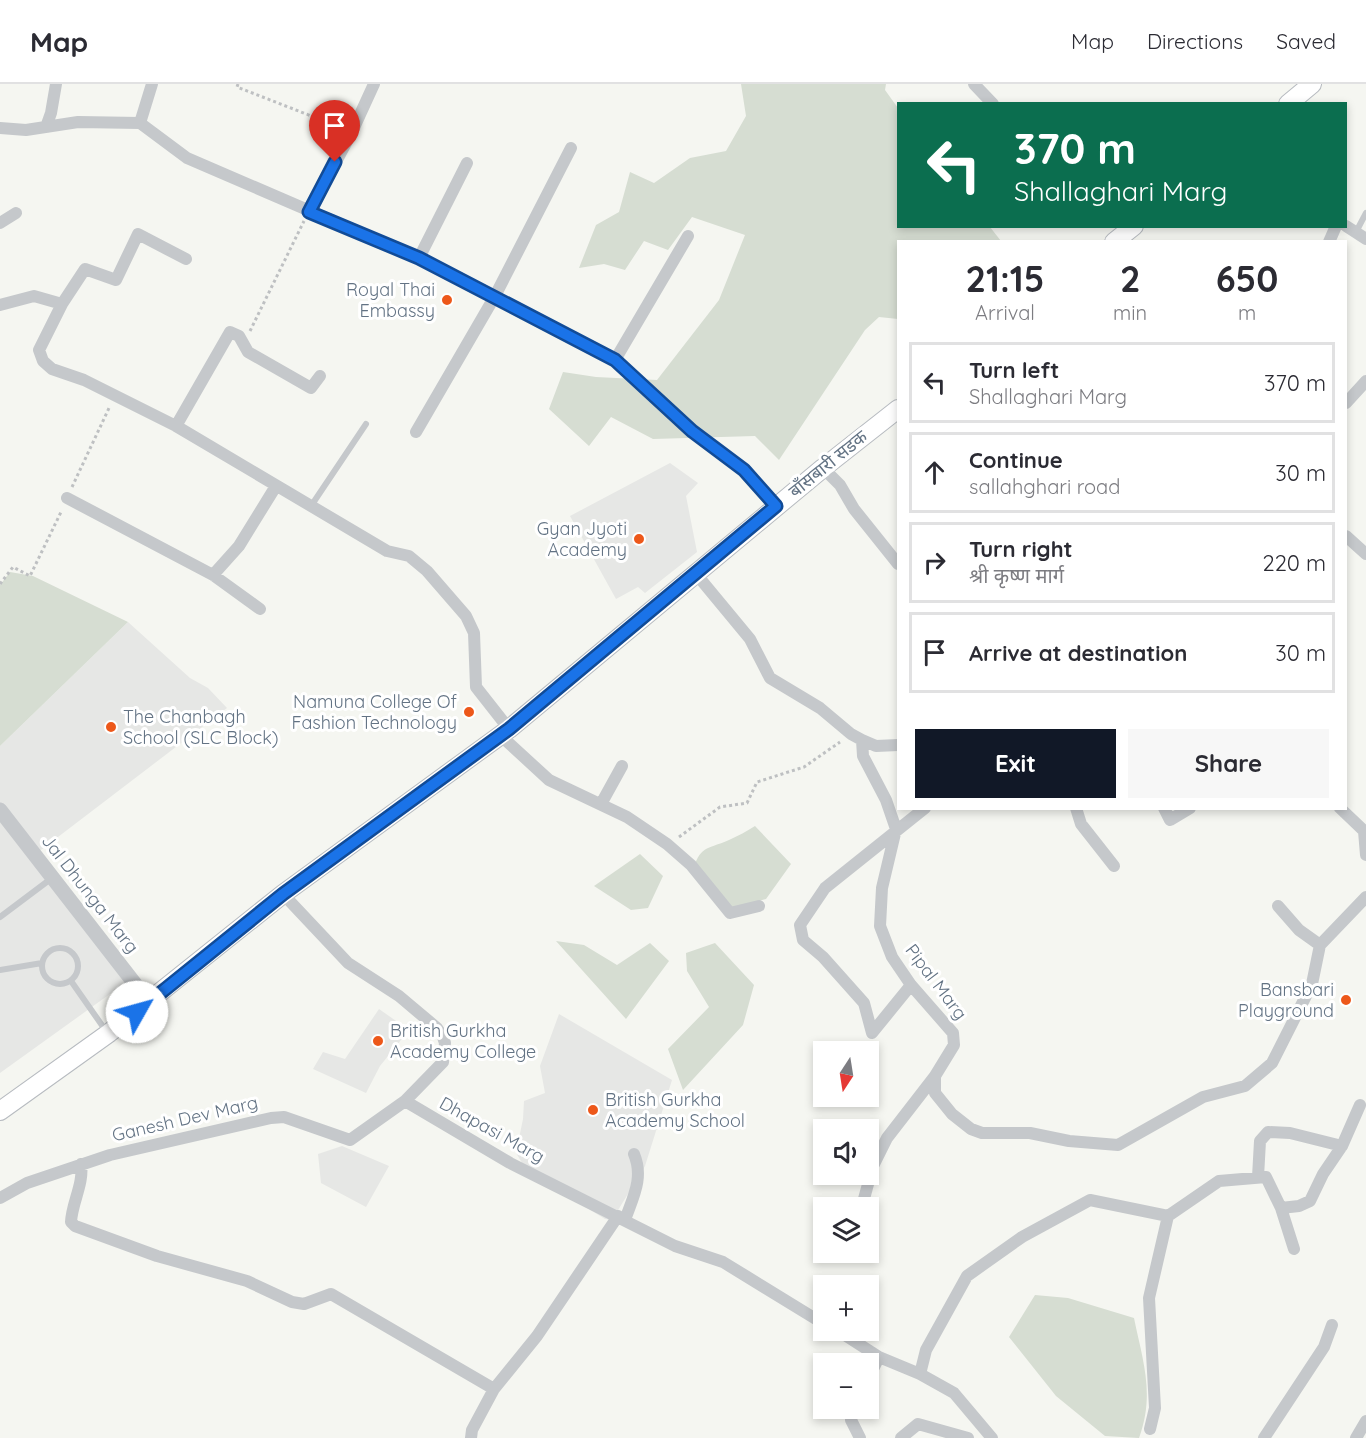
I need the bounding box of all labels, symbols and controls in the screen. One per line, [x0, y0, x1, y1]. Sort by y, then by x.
text: Map [30, 24, 88, 59]
text: Map [1071, 28, 1114, 54]
text: Directions [1147, 28, 1243, 54]
text: Saved [1276, 28, 1336, 54]
pin [309, 100, 360, 162]
icon: arrive [318, 109, 351, 142]
text: 370 m [1014, 122, 1136, 175]
icon: left [915, 126, 993, 204]
text: Shallaghari Marg [1014, 174, 1227, 208]
text: 21:15 [966, 256, 1045, 301]
text: 2 [1120, 256, 1140, 301]
text: 650 [1216, 256, 1278, 301]
place label: Royal Thai Embassy [346, 278, 435, 322]
marker: Royal Thai Embassy [440, 293, 454, 307]
text: Arrival [975, 300, 1035, 325]
text: min [1113, 300, 1147, 325]
text: m [1238, 300, 1256, 325]
text: Turn left [969, 356, 1059, 384]
icon: left [918, 366, 951, 399]
text: 370 m [1264, 369, 1326, 397]
text: Shallaghari Marg [969, 384, 1127, 409]
street label: बाँसबारी सडक [784, 424, 873, 502]
text: Continue [969, 446, 1063, 474]
icon: ahead [918, 456, 951, 489]
text: 30 m [1275, 459, 1326, 487]
text: sallahghari road [969, 474, 1120, 499]
place label: Gyan Jyoti Academy [537, 517, 627, 561]
marker: Gyan Jyoti Academy [632, 532, 646, 546]
text: Turn right [969, 535, 1073, 563]
icon: right [918, 546, 951, 579]
text: 220 m [1262, 549, 1326, 577]
text: श्री कृष्ण मार्ग [969, 563, 1064, 588]
icon: arrive [918, 636, 951, 669]
text: Arrive at destination [969, 639, 1187, 667]
text: 30 m [1275, 639, 1326, 667]
place label: Namuna College Of Fashion Technology [292, 690, 458, 734]
place label: The Chanbagh School (SLC Block) [123, 705, 279, 749]
marker: Namuna College Of Fashion Technology [462, 705, 476, 719]
marker: The Chanbagh School (SLC Block) [104, 720, 118, 734]
button: Exit [915, 729, 1116, 798]
button: Share [1128, 729, 1329, 798]
street label: Jal Dhunga Marg [37, 830, 144, 958]
street label: Pipal Marg [900, 939, 972, 1024]
place label: Bansbari Playground [1238, 978, 1334, 1022]
position arrow [105, 980, 169, 1044]
marker: Bansbari Playground [1339, 993, 1353, 1007]
place label: British Gurkha Academy College [390, 1019, 536, 1063]
marker: British Gurkha Academy College [371, 1034, 385, 1048]
north arrow [813, 1041, 879, 1107]
map controls [813, 1041, 879, 1419]
place label: British Gurkha Academy School [605, 1088, 745, 1132]
street label: Ganesh Dev Marg [110, 1091, 260, 1146]
street label: Dhapasi Marg [436, 1091, 549, 1168]
marker: British Gurkha Academy School [586, 1103, 600, 1117]
button: sound [813, 1119, 879, 1185]
button: layers [813, 1197, 879, 1263]
button: + [813, 1275, 879, 1341]
button: − [813, 1353, 879, 1419]

